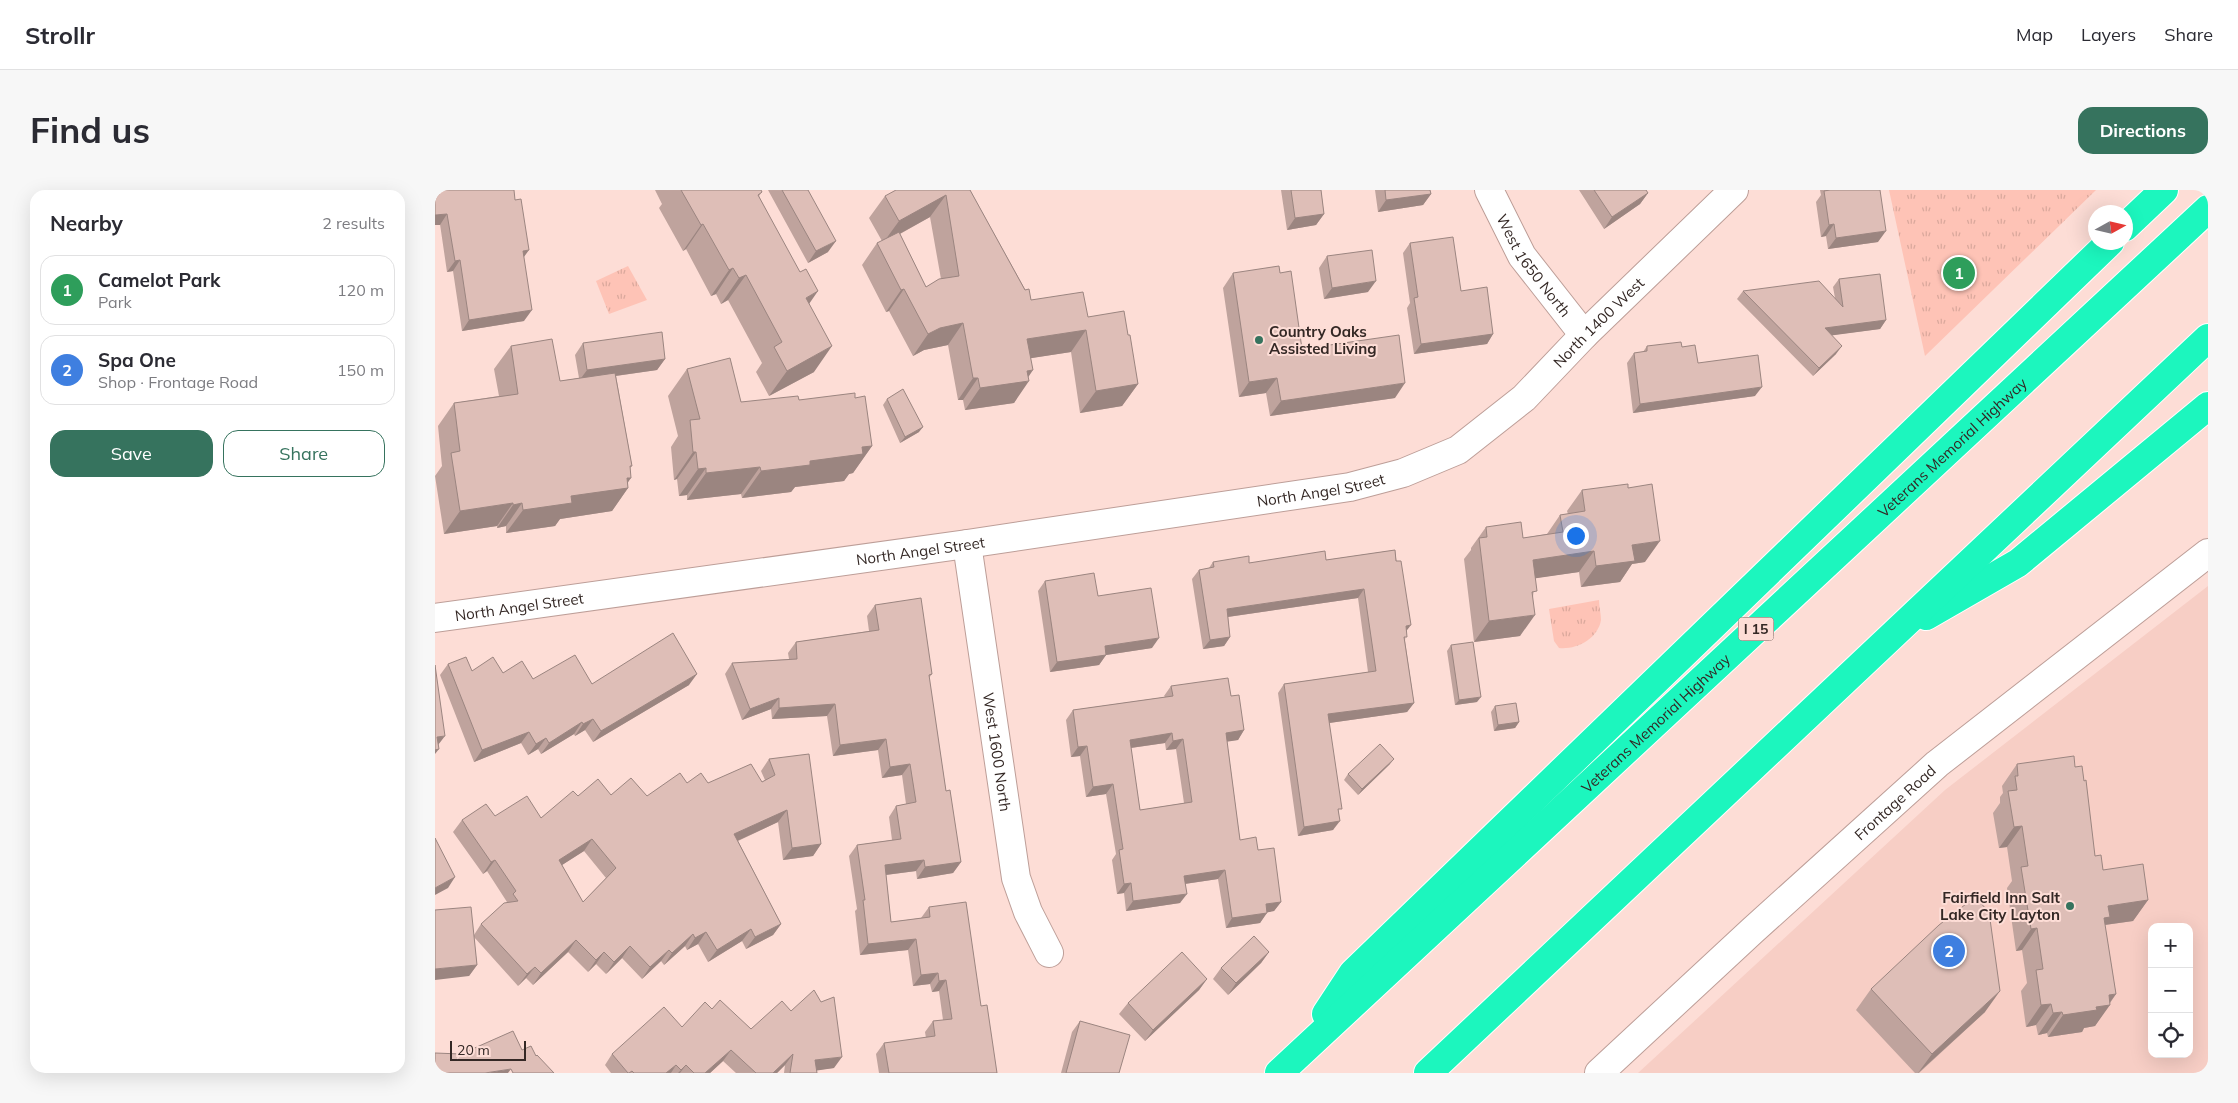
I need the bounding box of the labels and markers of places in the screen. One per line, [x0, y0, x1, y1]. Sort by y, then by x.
pin: 1 [1943, 254, 1975, 292]
place label: Country Oaks Assisted Living [1269, 322, 1377, 358]
marker: Country Oaks Assisted Living [1253, 334, 1265, 346]
place label: Fairfield Inn Salt Lake City Layton [1940, 888, 2060, 924]
marker: Fairfield Inn Salt Lake City Layton [2064, 900, 2076, 912]
pin: 2 [1933, 932, 1965, 970]

